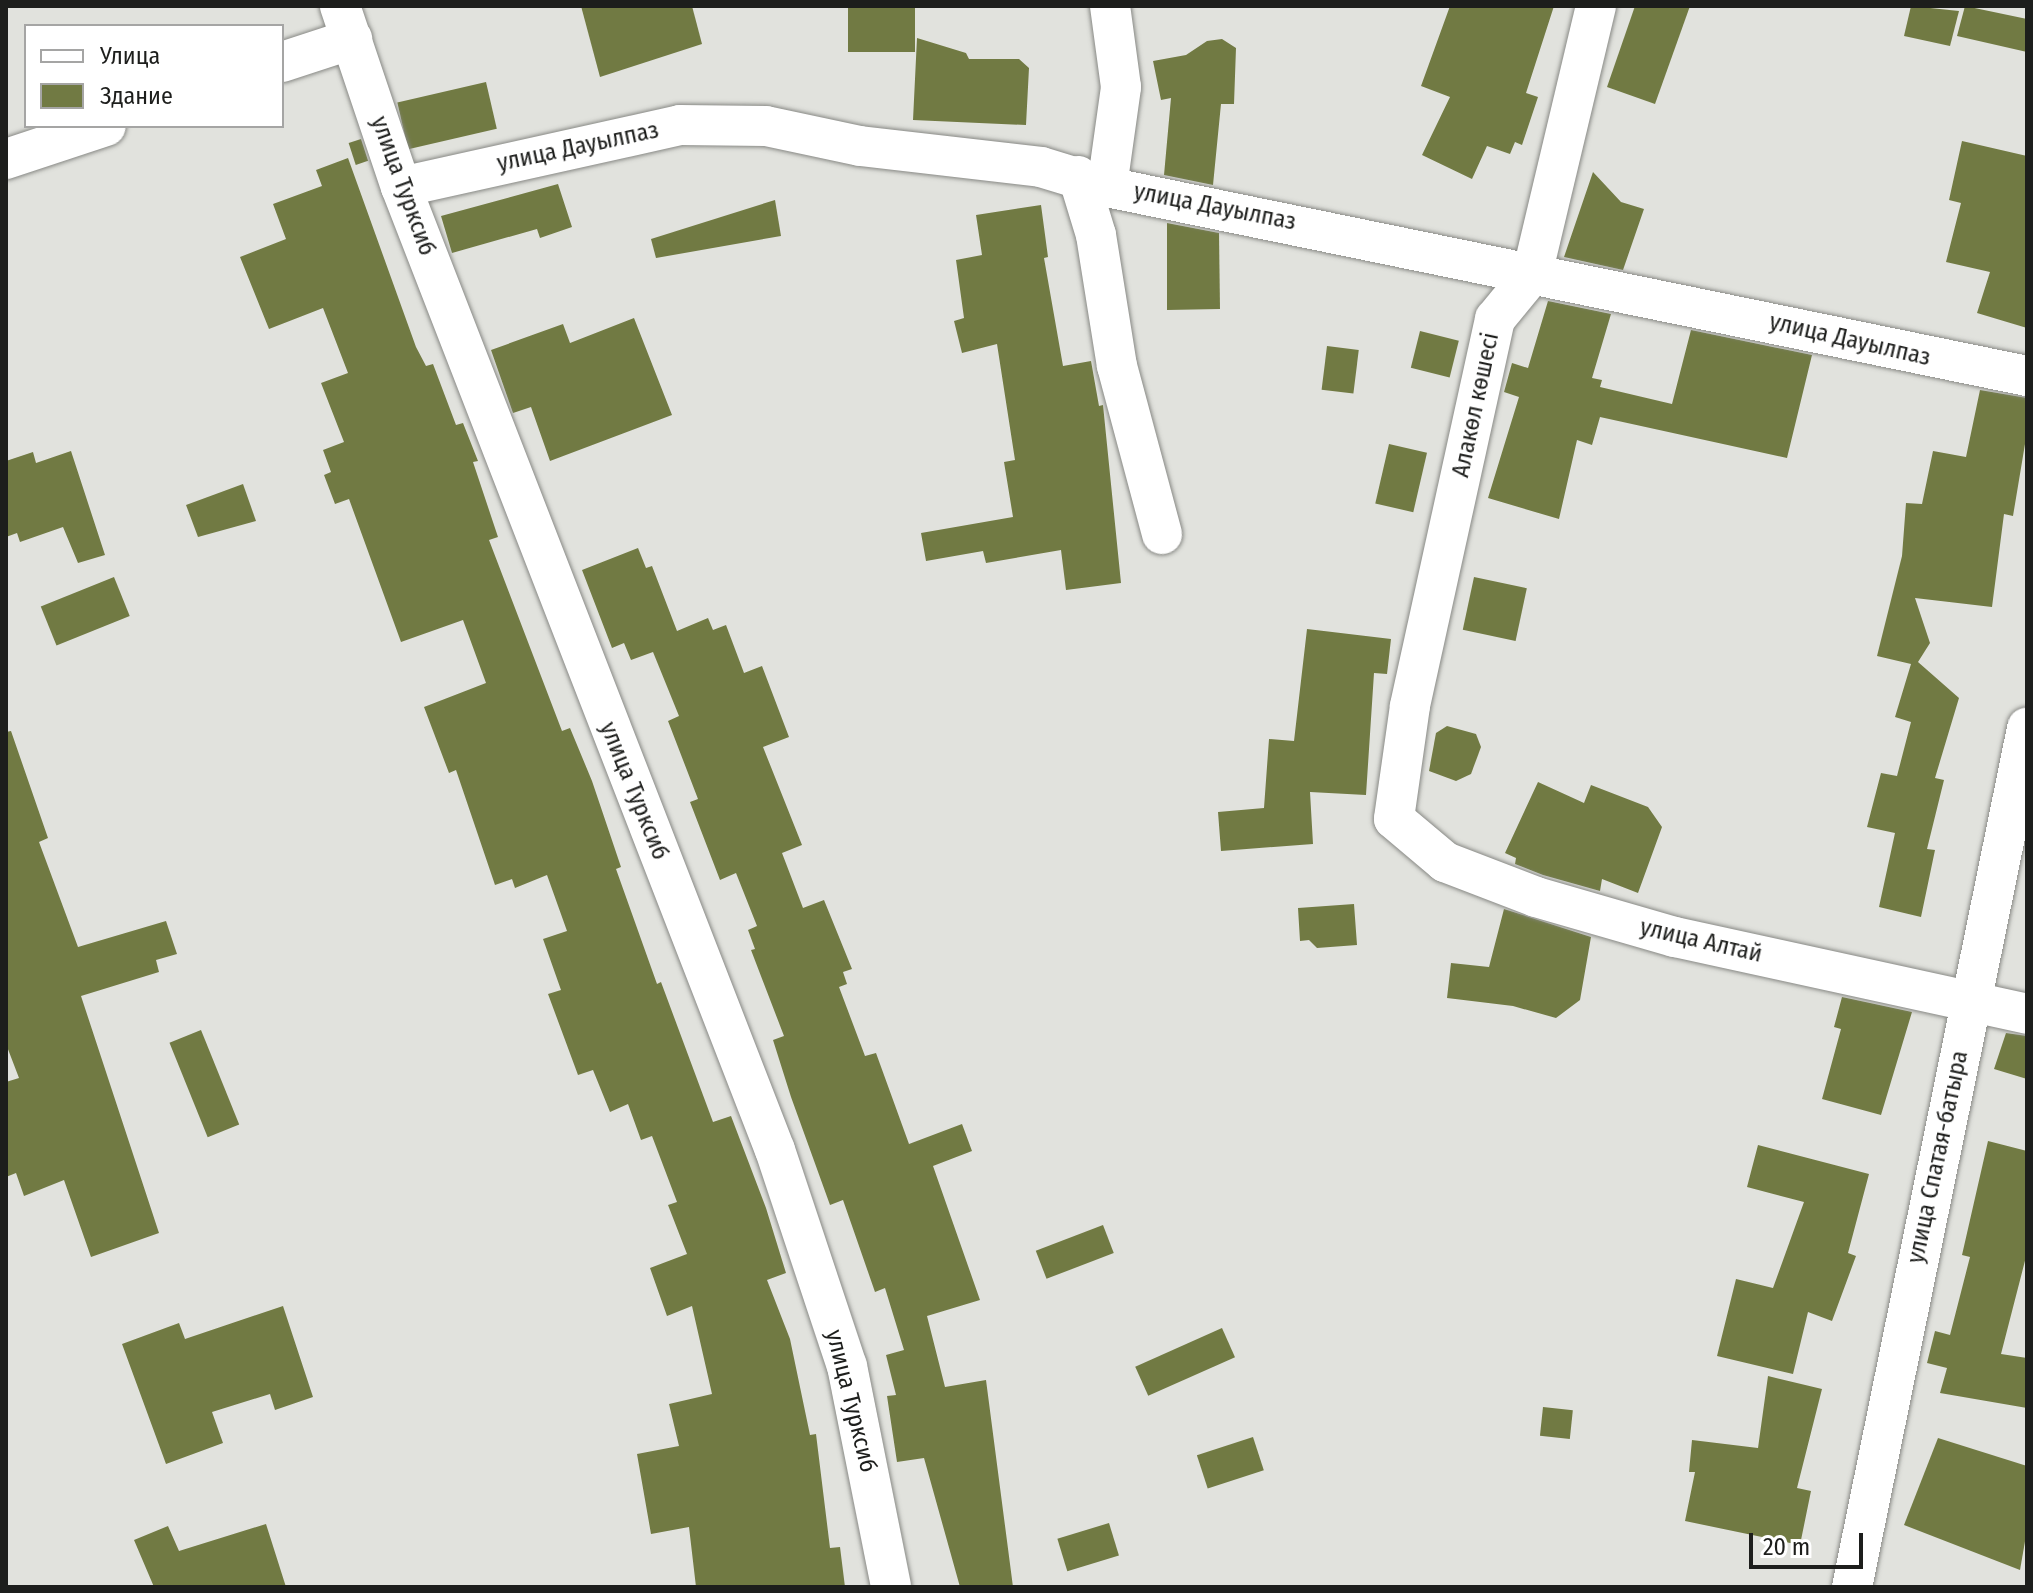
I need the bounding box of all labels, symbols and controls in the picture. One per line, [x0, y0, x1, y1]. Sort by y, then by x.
legend [24, 24, 284, 128]
text: Улица [100, 42, 160, 70]
text: Здание [100, 82, 173, 110]
street label: улица Турксиб [364, 112, 442, 260]
street label: улица Дауылпаз [494, 116, 662, 178]
street label: улица Дауылпаз [1131, 177, 1299, 237]
street label: улица Дауылпаз [1767, 307, 1933, 373]
street label: Алакөл көшесі [1447, 330, 1505, 480]
street label: улица Турксиб [593, 718, 675, 864]
street label: улица Алтай [1637, 913, 1765, 969]
street label: улица Спатая-батыра [1901, 1048, 1975, 1266]
street label: улица Турксиб [819, 1327, 883, 1475]
scale bar [1753, 1517, 1867, 1567]
text: 20 m [1763, 1533, 1810, 1561]

